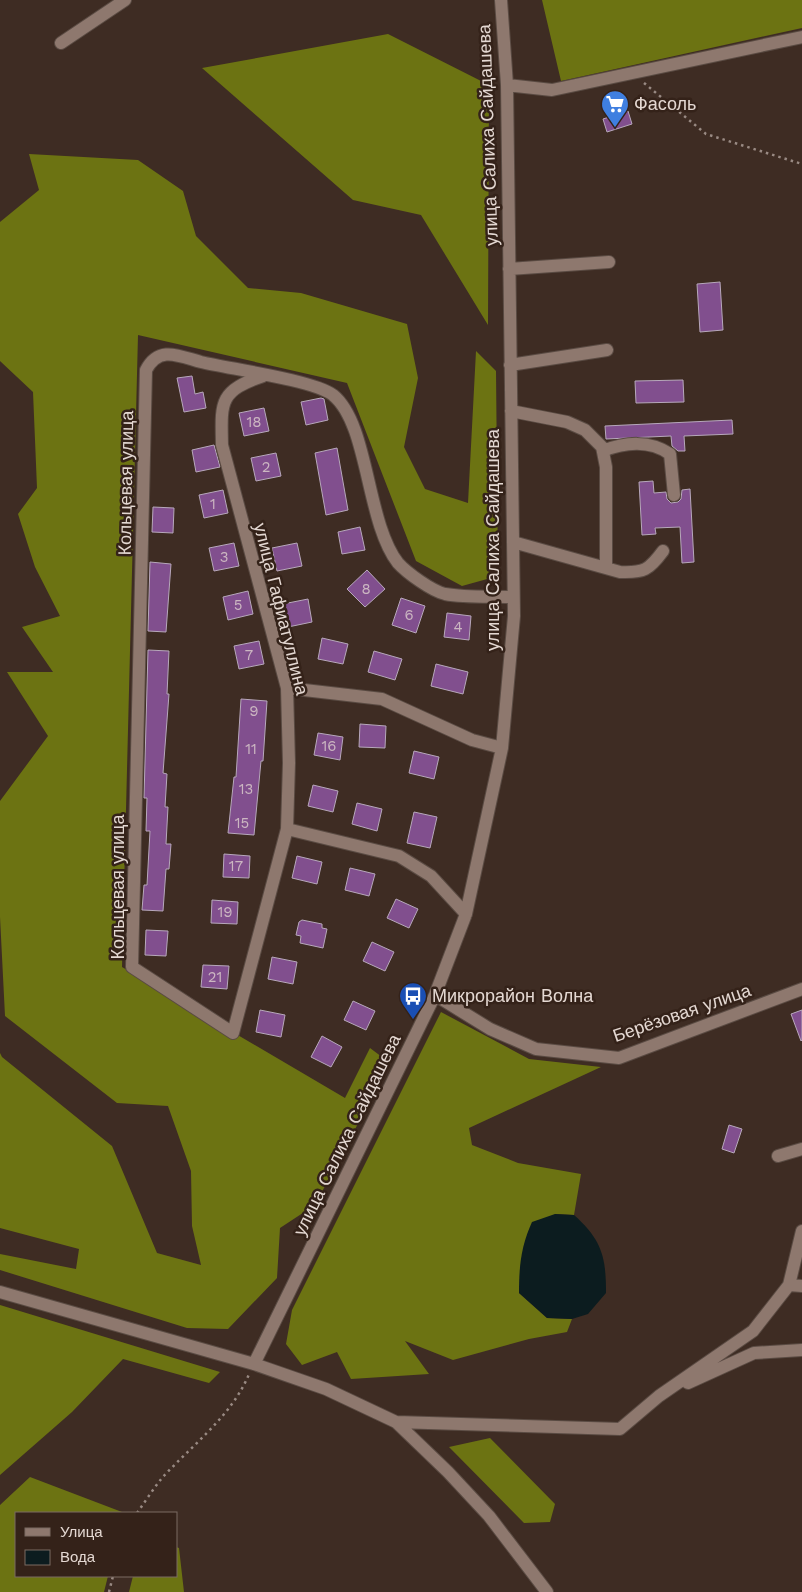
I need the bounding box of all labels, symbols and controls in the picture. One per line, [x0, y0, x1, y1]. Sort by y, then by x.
street label: улица Салиха Сайдашева [473, 23, 502, 246]
supermarket icon: Фасоль [600, 89, 630, 128]
place label: Фасоль [634, 93, 696, 114]
street label: Кольцевая улица [114, 409, 137, 556]
house number: 18 [246, 413, 262, 431]
street label: улица Салиха Сайдашева [482, 428, 503, 651]
house number: 2 [262, 458, 270, 476]
house number: 1 [210, 495, 216, 513]
street label: улица Гафиатуллина [250, 521, 313, 698]
house number: 3 [220, 548, 228, 566]
house number: 8 [361, 580, 371, 598]
house number: 5 [234, 596, 242, 614]
house number: 6 [404, 606, 414, 624]
house number: 4 [453, 618, 463, 636]
house number: 7 [245, 646, 253, 664]
house number: 9 [249, 702, 259, 720]
house number: 16 [322, 737, 336, 755]
house number: 11 [245, 740, 257, 758]
house number: 13 [239, 780, 253, 798]
street label: Кольцевая улица [107, 814, 128, 959]
house number: 15 [235, 814, 249, 832]
house number: 17 [229, 857, 243, 875]
house number: 19 [217, 903, 233, 921]
house number: 21 [208, 968, 222, 986]
street label: Берёзовая улица [610, 979, 755, 1046]
bus stop icon: Микрорайон Волна [398, 981, 428, 1020]
place label: Микрорайон Волна [432, 985, 594, 1006]
street label: улица Салиха Сайдашева [288, 1030, 405, 1239]
legend [15, 1512, 178, 1577]
text: Улица [60, 1523, 103, 1541]
text: Вода [60, 1548, 96, 1566]

